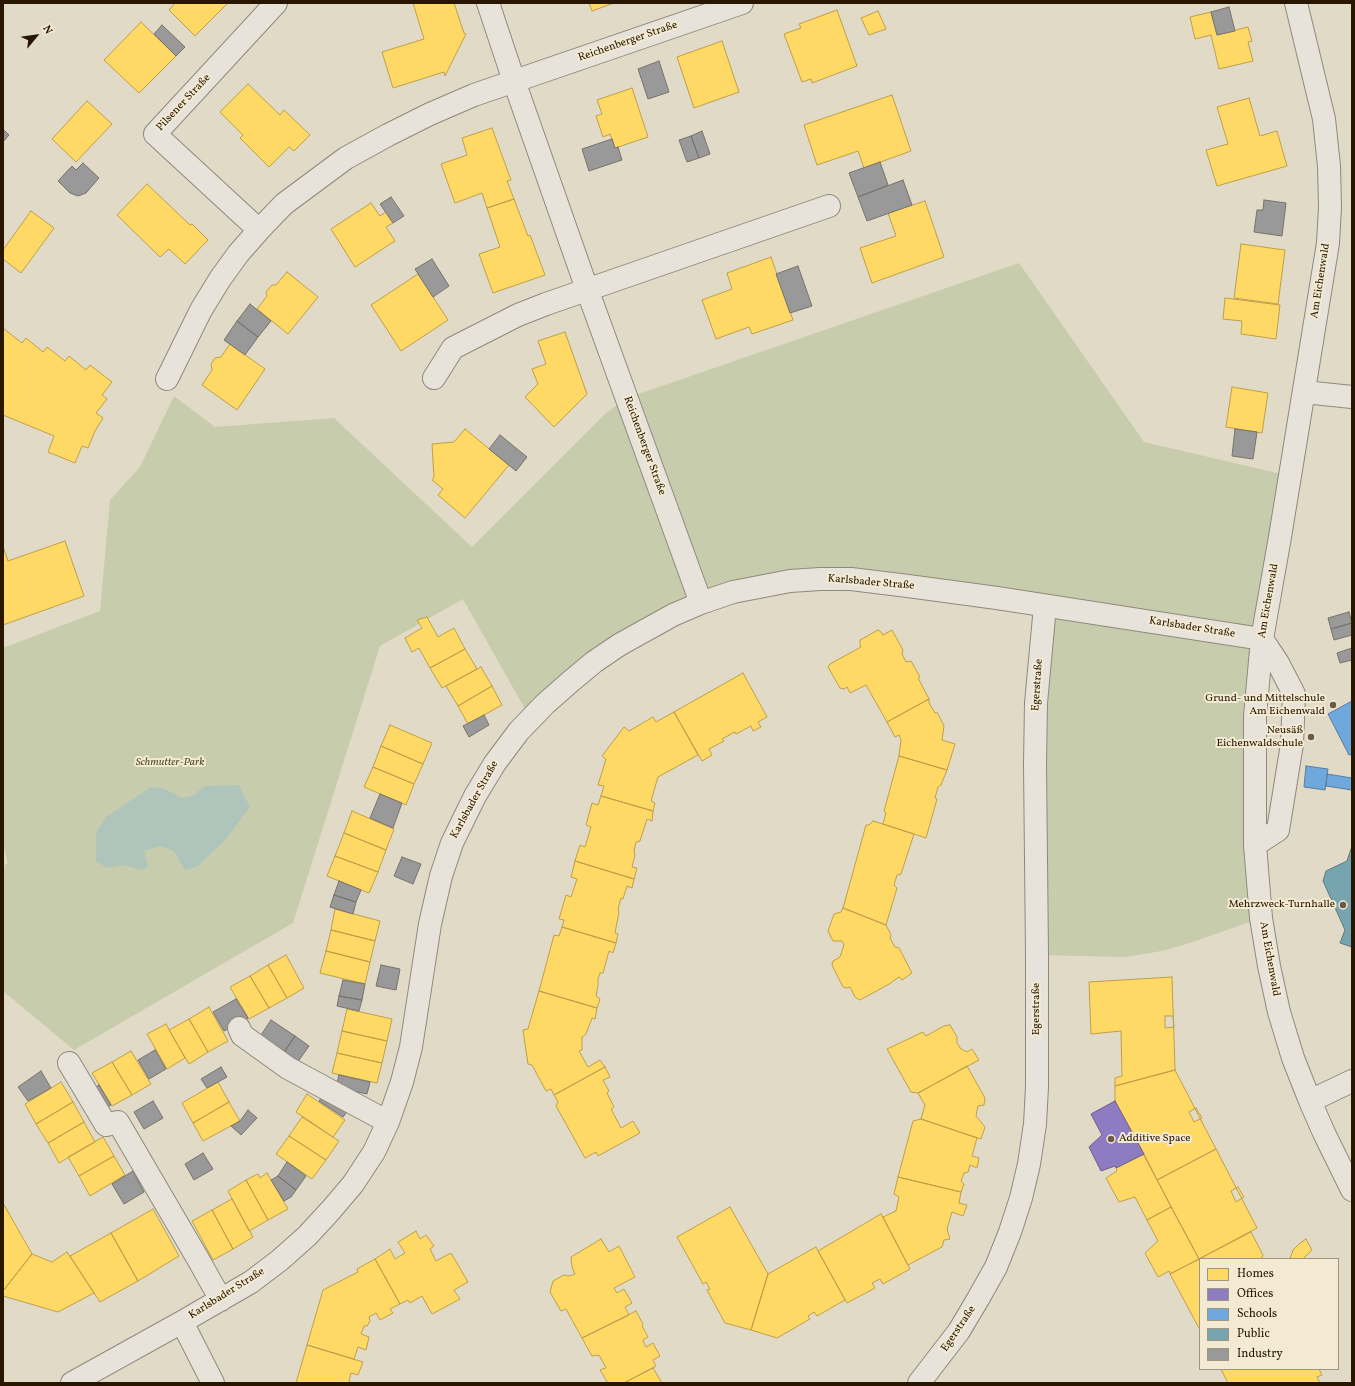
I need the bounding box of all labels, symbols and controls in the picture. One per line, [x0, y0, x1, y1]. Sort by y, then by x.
north arrow [16, 16, 56, 56]
street label: Reichenberger Straße [577, 19, 679, 65]
text: N [38, 23, 55, 37]
street label: Pilsener Straße [154, 72, 214, 134]
street label: Am Eichenwald [1309, 243, 1333, 319]
street label: Reichenberger Straße [620, 395, 668, 497]
street label: Am Eichenwald [1256, 563, 1282, 639]
street label: Karlsbader Straße [827, 573, 915, 593]
street label: Karlsbader Straße [1148, 615, 1236, 641]
street label: Egerstraße [1030, 658, 1046, 712]
place label: Grund- und Mittelschule Am Eichenwald [1205, 692, 1325, 718]
marker: Grund- und Mittelschule Am Eichenwald [1328, 700, 1338, 710]
place label: Neusäß Eichenwaldschule [1216, 724, 1303, 750]
marker: Neusäß Eichenwaldschule [1306, 732, 1316, 742]
park label: Schmutter-Park [136, 756, 204, 770]
street label: Karlsbader Straße [448, 759, 502, 841]
place label: Mehrzweck-Turnhalle [1228, 898, 1335, 912]
marker: Mehrzweck-Turnhalle [1338, 900, 1348, 910]
street label: Am Eichenwald [1256, 921, 1282, 997]
street label: Egerstraße [1030, 983, 1044, 1035]
place label: Additive Space [1119, 1132, 1191, 1146]
marker: Additive Space [1106, 1134, 1116, 1144]
legend [1199, 1258, 1339, 1370]
street label: Karlsbader Straße [187, 1265, 267, 1323]
text: Homes [1237, 1266, 1274, 1282]
text: Offices [1237, 1286, 1273, 1302]
street label: Egerstraße [939, 1304, 979, 1354]
text: Schools [1237, 1306, 1277, 1322]
text: Public [1237, 1326, 1270, 1342]
text: Industry [1237, 1346, 1283, 1362]

